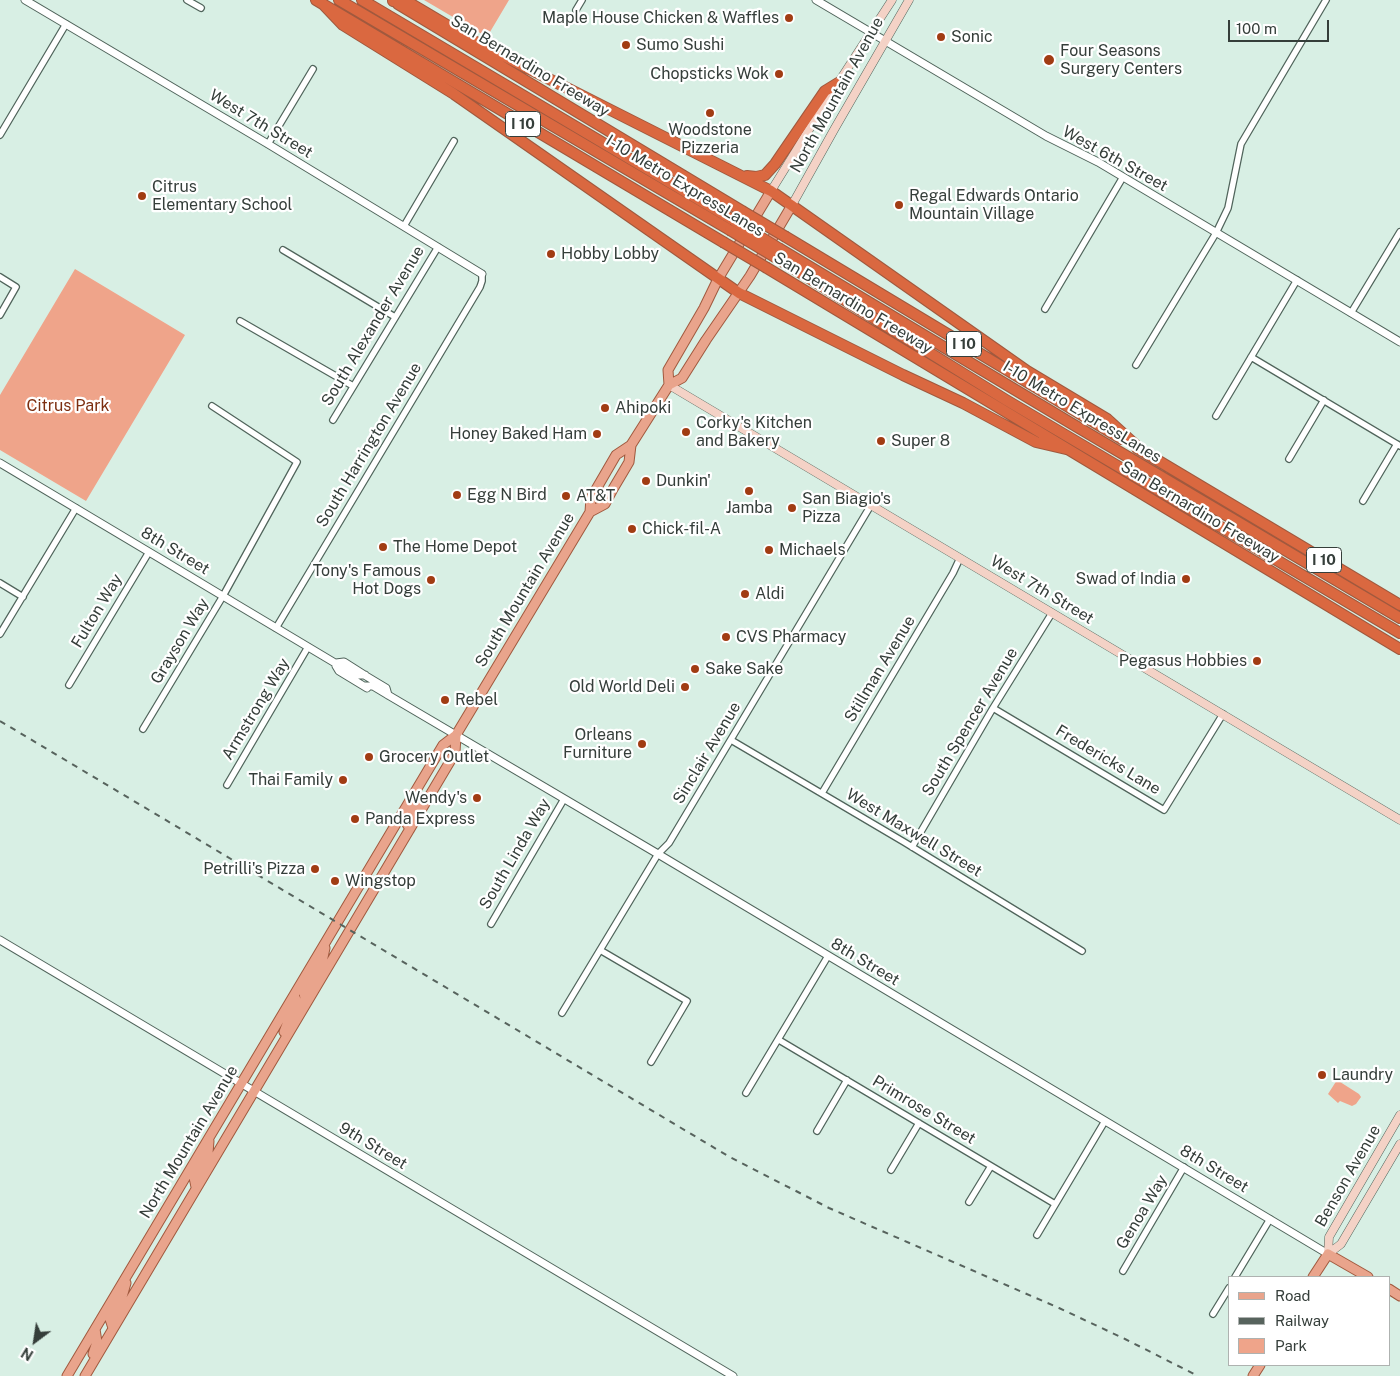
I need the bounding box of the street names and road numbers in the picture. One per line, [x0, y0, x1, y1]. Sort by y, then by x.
street label: San Bernardino Freeway [447, 11, 613, 121]
street label: North Mountain Avenue [786, 14, 888, 176]
street label: West 7th Street [206, 86, 316, 162]
road number: I 10 [506, 112, 540, 136]
street label: West 6th Street [1059, 122, 1171, 196]
street label: I-10 Metro ExpressLanes [602, 131, 768, 241]
street label: South Alexander Avenue [318, 243, 428, 409]
street label: San Bernardino Freeway [770, 248, 936, 358]
road number: I 10 [946, 332, 982, 356]
street label: I-10 Metro ExpressLanes [999, 357, 1165, 467]
street label: South Harrington Avenue [312, 359, 426, 531]
street label: San Bernardino Freeway [1117, 457, 1283, 567]
street label: South Mountain Avenue [471, 509, 579, 671]
street label: 8th Street [137, 523, 213, 579]
road number: I 10 [1306, 548, 1342, 572]
street label: West 7th Street [987, 552, 1097, 628]
street label: Fulton Way [67, 571, 127, 651]
street label: Grayson Way [147, 595, 213, 687]
street label: Stillman Avenue [841, 612, 919, 726]
street label: South Spencer Avenue [918, 644, 1022, 800]
street label: Armstrong Way [218, 655, 294, 763]
street label: Sinclair Avenue [669, 699, 745, 807]
street label: Fredericks Lane [1052, 721, 1164, 799]
street label: West Maxwell Street [843, 785, 985, 881]
street label: South Linda Way [475, 795, 555, 913]
street label: 8th Street [827, 934, 903, 990]
street label: North Mountain Avenue [136, 1062, 242, 1222]
street label: Primrose Street [869, 1072, 979, 1148]
street label: 9th Street [335, 1118, 411, 1174]
street label: Benson Avenue [1311, 1122, 1385, 1230]
street label: 8th Street [1176, 1141, 1252, 1197]
street label: Genoa Way [1112, 1171, 1172, 1253]

